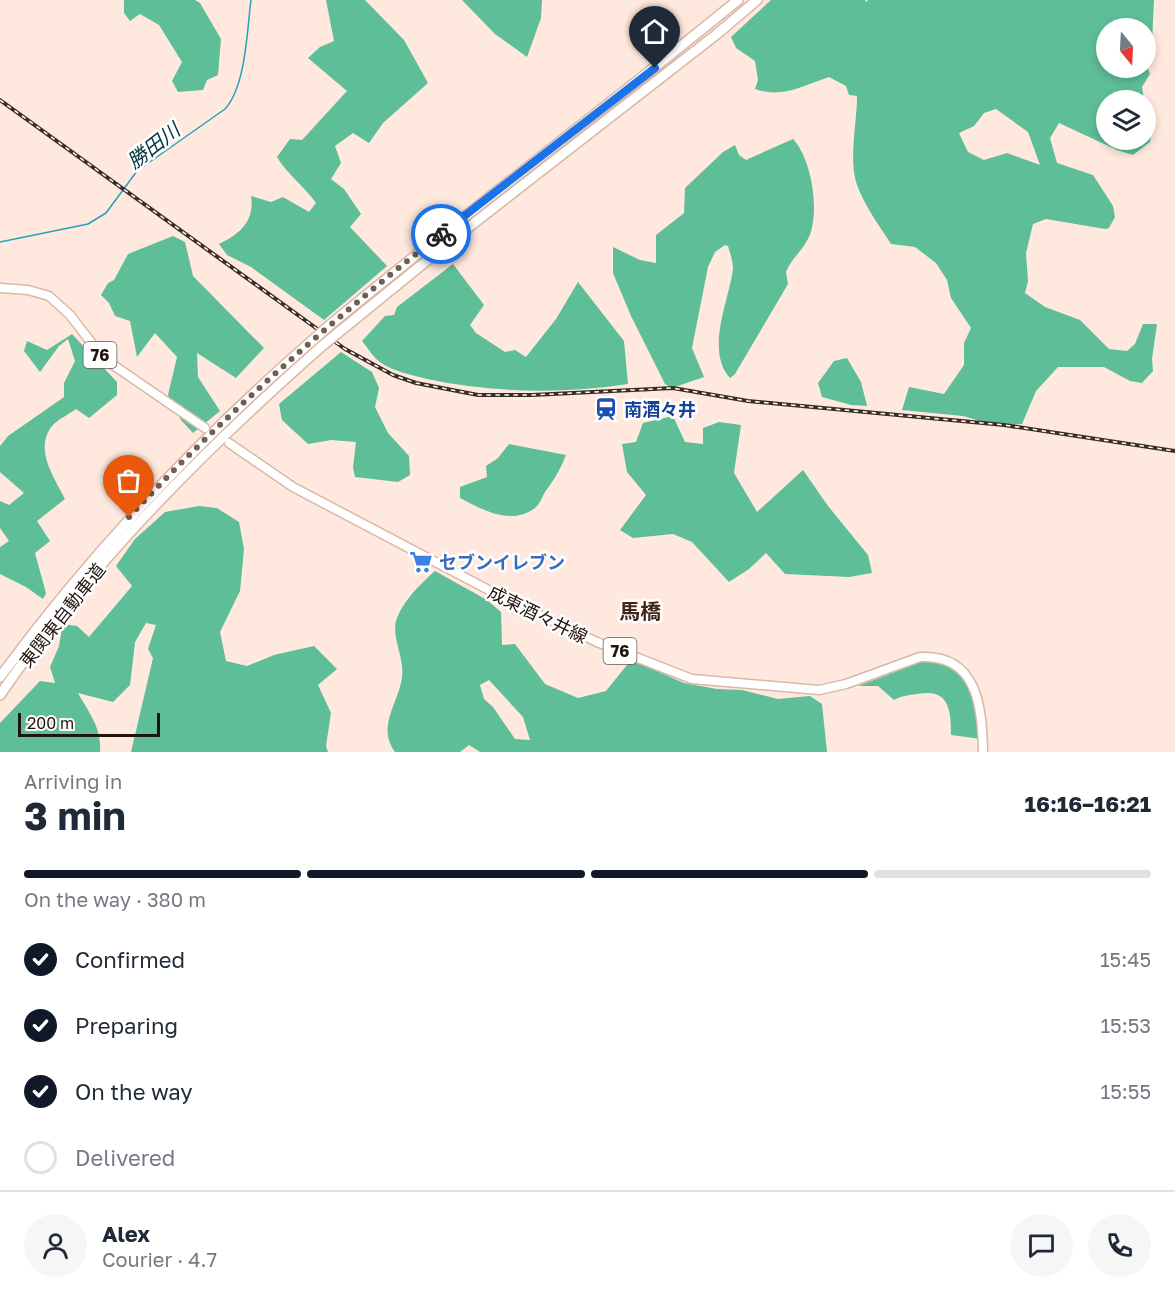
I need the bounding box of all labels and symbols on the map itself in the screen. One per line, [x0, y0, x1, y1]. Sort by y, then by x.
pin [629, 6, 680, 68]
north arrow [1096, 18, 1156, 78]
water label: 勝田川 [122, 116, 186, 173]
courier [411, 204, 471, 264]
road number: 76 [84, 342, 116, 368]
station icon: 南酒々井 [593, 396, 619, 422]
place label: 南酒々井 [624, 398, 696, 420]
pin [103, 455, 154, 517]
supermarket icon: セブンイレブン [408, 549, 434, 575]
place label: セブンイレブン [439, 551, 565, 573]
street label: 東関東自動車道 [15, 559, 109, 671]
street label: 成東酒々井線 [485, 580, 591, 648]
district label: 馬橋 [619, 598, 661, 624]
road number: 76 [604, 638, 636, 664]
scale bar [18, 710, 160, 738]

